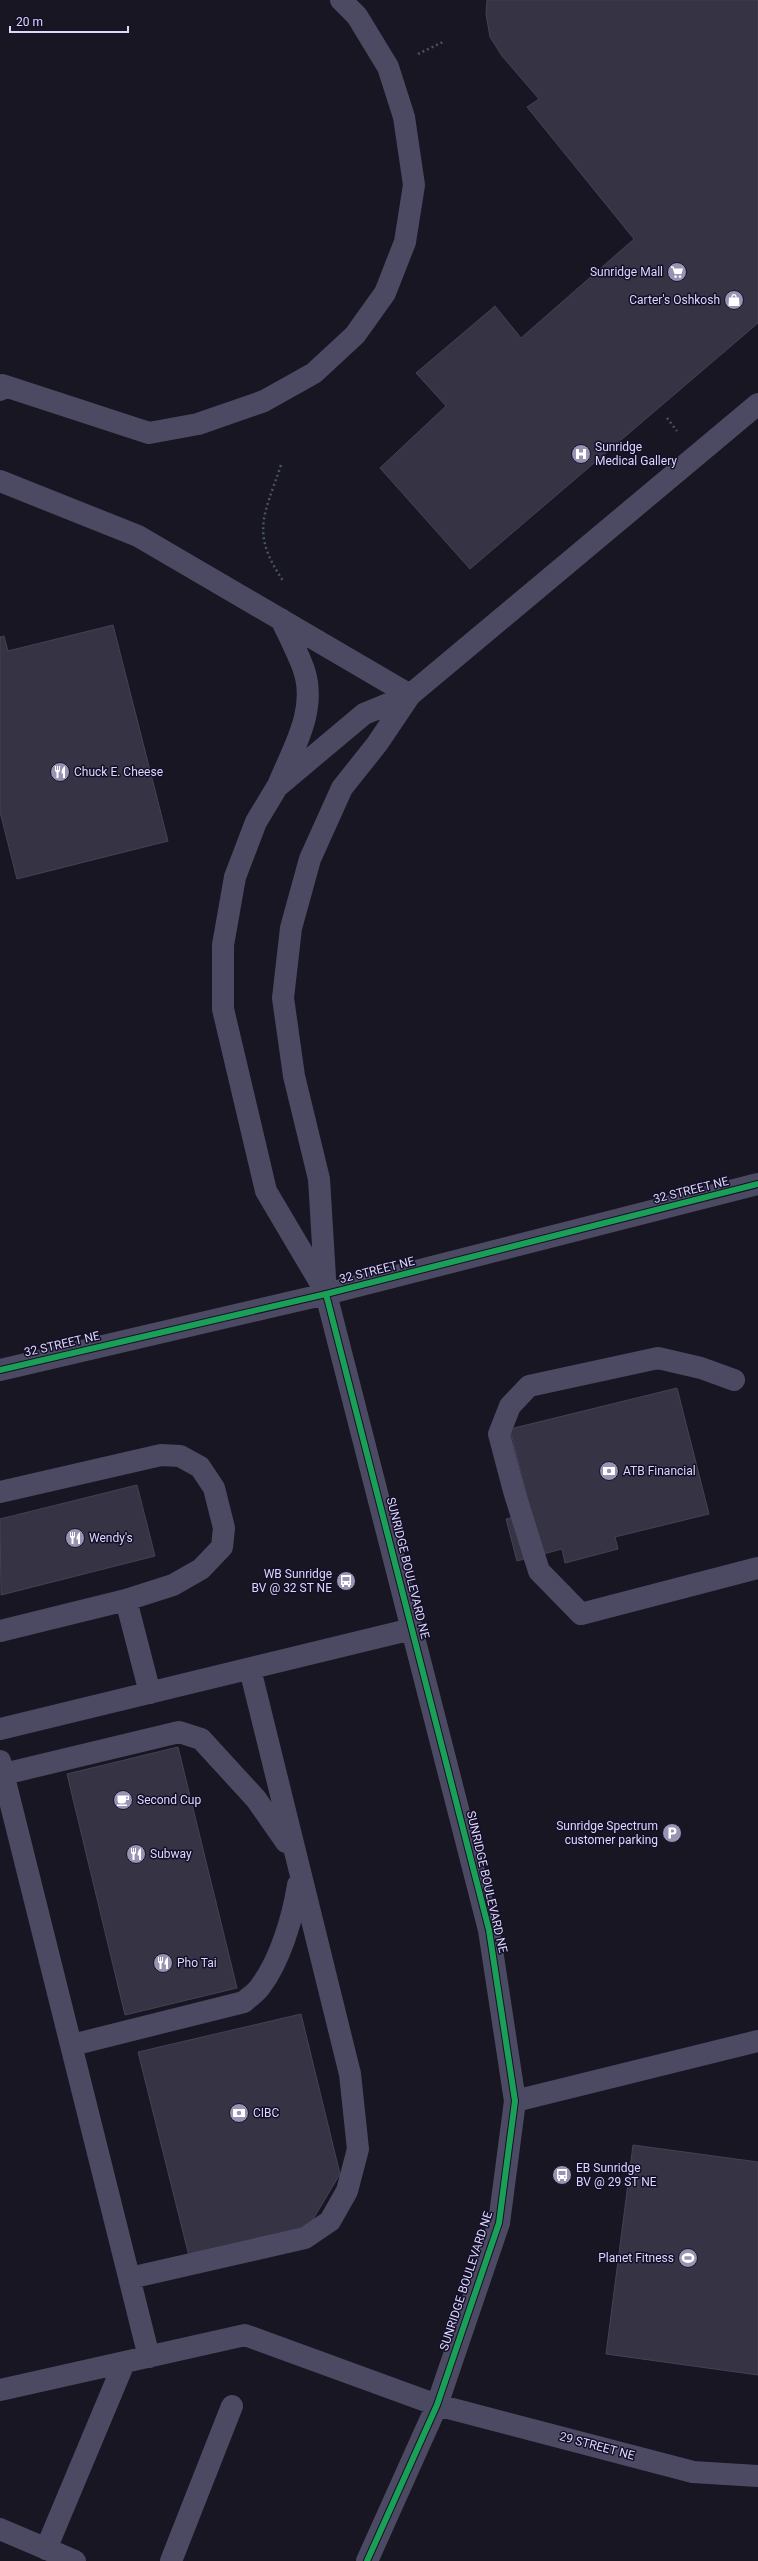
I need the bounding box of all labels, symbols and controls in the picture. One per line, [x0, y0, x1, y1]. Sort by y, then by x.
scale bar [10, 8, 128, 34]
text: 20 m [16, 15, 43, 29]
supermarket icon: Sunridge Mall [666, 261, 688, 283]
place label: Sunridge Mall [590, 265, 663, 279]
shop icon: Carter's Oshkosh [723, 289, 745, 311]
place label: Carter's Oshkosh [629, 293, 720, 307]
place label: Sunridge Medical Gallery [595, 440, 677, 468]
hospital icon: Sunridge Medical Gallery [570, 443, 592, 465]
restaurant icon: Chuck E. Cheese [49, 761, 71, 783]
place label: Chuck E. Cheese [74, 765, 163, 779]
street label: 32 STREET NE [652, 1174, 730, 1206]
street label: 32 STREET NE [338, 1254, 416, 1286]
street label: 32 STREET NE [23, 1328, 101, 1360]
bank icon: ATB Financial [598, 1460, 620, 1482]
place label: ATB Financial [623, 1464, 696, 1478]
street label: SUNRIDGE BOULEVARD NE [384, 1496, 432, 1640]
restaurant icon: Wendy's [64, 1527, 86, 1549]
place label: Wendy's [89, 1531, 133, 1545]
place label: WB Sunridge BV @ 32 ST NE [251, 1567, 332, 1595]
bus stop icon: WB Sunridge BV @ 32 ST NE [335, 1570, 357, 1592]
cafe icon: Second Cup [112, 1789, 134, 1811]
place label: Second Cup [137, 1793, 201, 1807]
street label: SUNRIDGE BOULEVARD NE [464, 1810, 510, 1955]
place label: Sunridge Spectrum customer parking [556, 1819, 658, 1847]
parking icon: Sunridge Spectrum customer parking [661, 1822, 683, 1844]
restaurant icon: Subway [125, 1843, 147, 1865]
place label: Subway [150, 1847, 192, 1861]
restaurant icon: Pho Tai [152, 1952, 174, 1974]
place label: Pho Tai [177, 1956, 217, 1970]
bank icon: CIBC [228, 2102, 250, 2124]
place label: CIBC [253, 2106, 280, 2120]
place label: EB Sunridge BV @ 29 ST NE [576, 2161, 657, 2189]
bus stop icon: EB Sunridge BV @ 29 ST NE [551, 2164, 573, 2186]
street label: SUNRIDGE BOULEVARD NE [437, 2210, 495, 2352]
sports icon: Planet Fitness [677, 2247, 699, 2269]
place label: Planet Fitness [598, 2251, 674, 2265]
street label: 29 STREET NE [558, 2429, 636, 2463]

